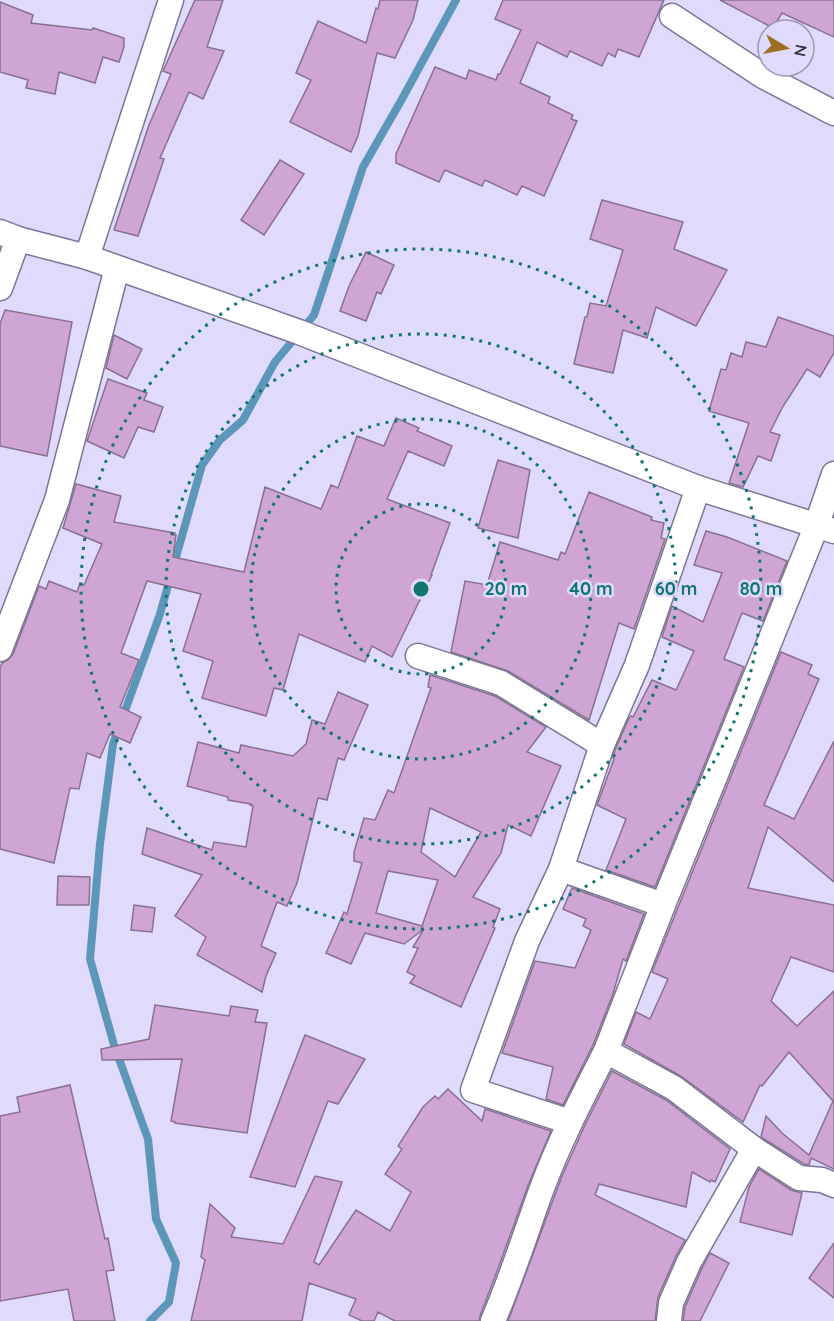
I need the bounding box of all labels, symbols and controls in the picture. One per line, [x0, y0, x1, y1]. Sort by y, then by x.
north arrow [756, 18, 816, 78]
text: N [790, 43, 812, 58]
text: 20 m [485, 577, 527, 600]
text: 40 m [569, 577, 613, 600]
text: 60 m [655, 577, 697, 600]
text: 80 m [740, 577, 782, 600]
centre of rings [411, 579, 431, 599]

